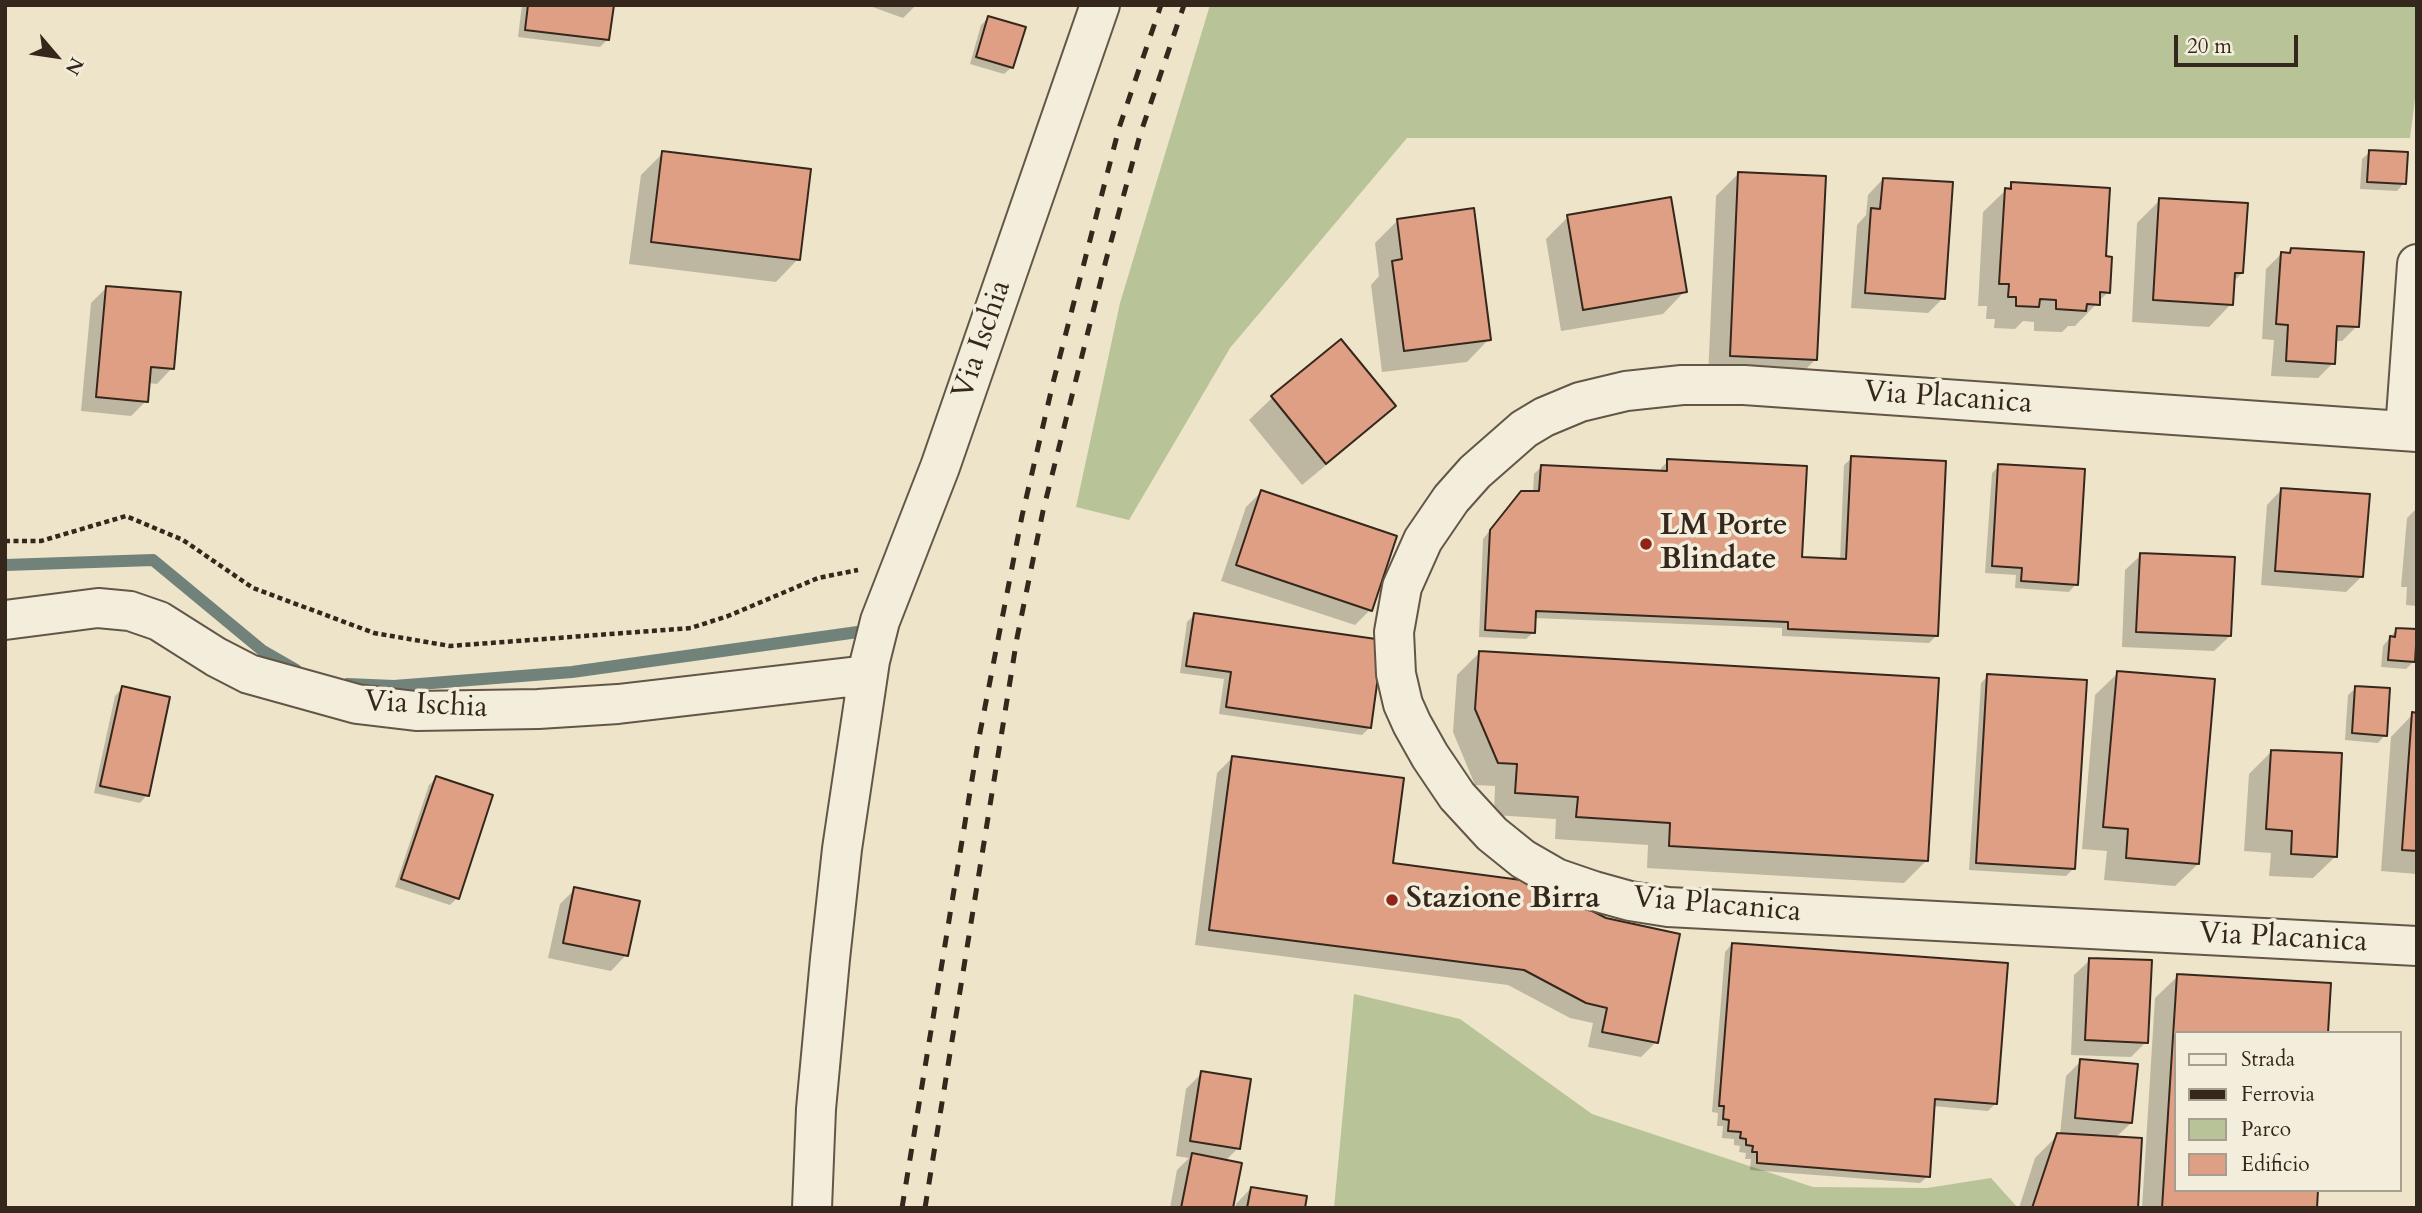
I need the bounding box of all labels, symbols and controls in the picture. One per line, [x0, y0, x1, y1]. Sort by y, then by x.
north arrow [21, 21, 91, 91]
scale bar [2177, 21, 2301, 65]
text: 20 m [2187, 32, 2232, 61]
text: N [59, 53, 90, 80]
street label: Via Ischia [946, 276, 1020, 404]
street label: Via Placanica [1863, 375, 2033, 423]
place label: LM Porte Blindate [1660, 509, 1788, 580]
marker: LM Porte Blindate [1638, 536, 1654, 552]
street label: Via Ischia [363, 685, 489, 727]
street label: Via Placanica [1631, 881, 1803, 931]
place label: Stazione Birra [1406, 882, 1600, 918]
marker: Stazione Birra [1384, 892, 1400, 908]
street label: Via Placanica [2198, 917, 2368, 961]
legend [2174, 1031, 2401, 1192]
text: Strada [2241, 1045, 2295, 1074]
text: Ferrovia [2241, 1080, 2315, 1109]
text: Parco [2241, 1115, 2291, 1144]
text: Edificio [2241, 1150, 2310, 1179]

